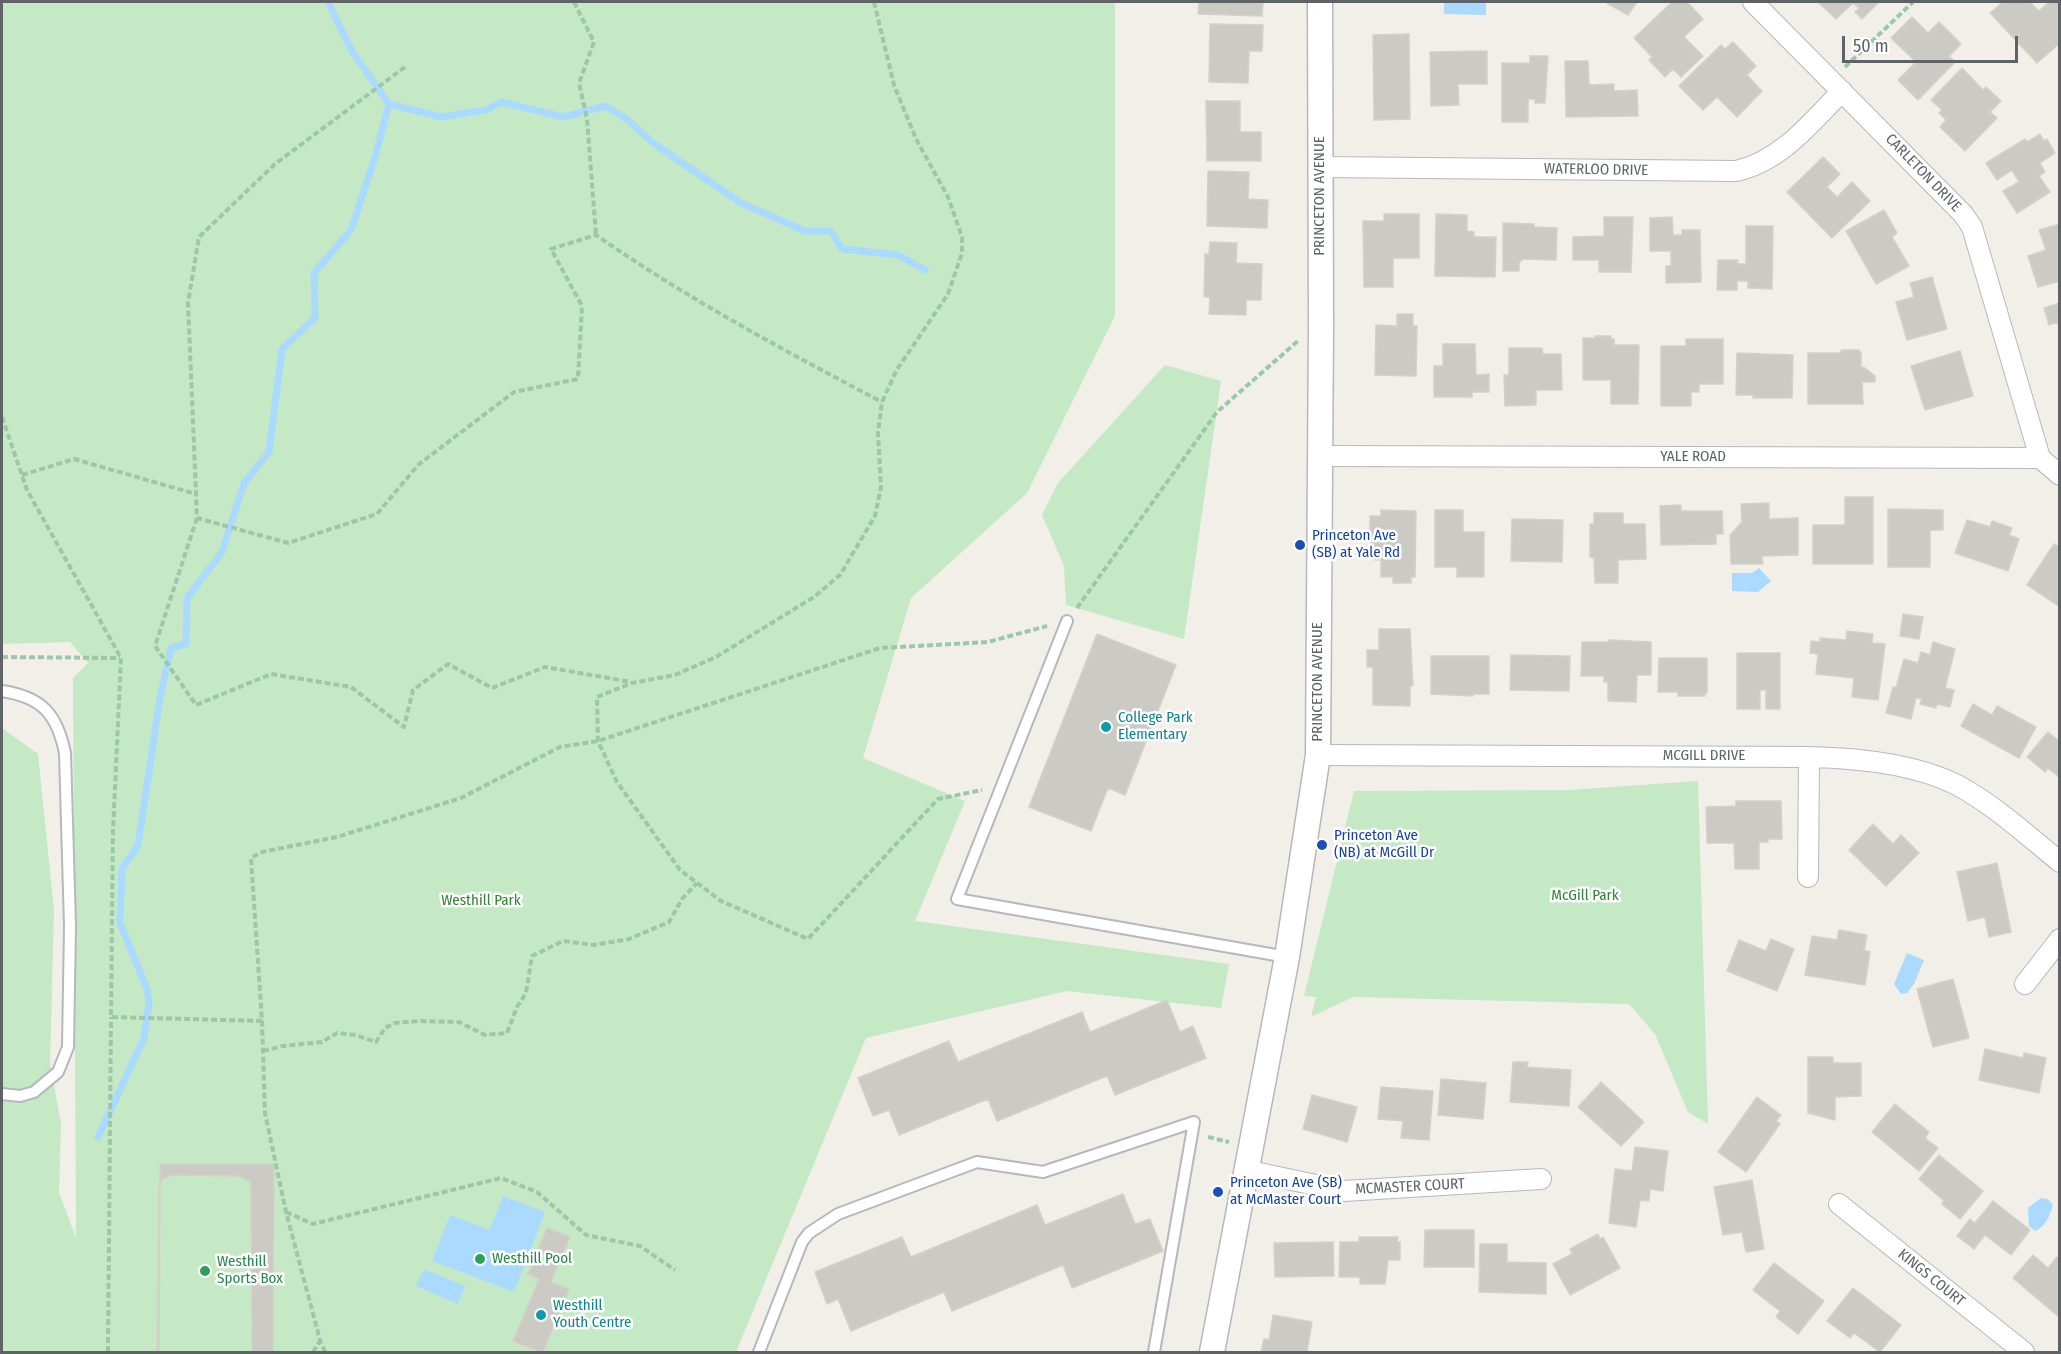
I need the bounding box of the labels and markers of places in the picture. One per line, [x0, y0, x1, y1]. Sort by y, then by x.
place label: Princeton Ave (SB) at Yale Rd [1312, 527, 1400, 562]
marker: Princeton Ave (SB) at Yale Rd [1293, 538, 1307, 552]
place label: College Park Elementary [1118, 709, 1193, 744]
marker: College Park Elementary [1099, 720, 1113, 734]
place label: Princeton Ave (NB) at McGill Dr [1334, 827, 1434, 862]
marker: Princeton Ave (NB) at McGill Dr [1315, 838, 1329, 852]
place label: Princeton Ave (SB) at McMaster Court [1230, 1174, 1342, 1209]
marker: Princeton Ave (SB) at McMaster Court [1211, 1185, 1225, 1199]
place label: Westhill Pool [492, 1250, 572, 1268]
marker: Westhill Pool [473, 1252, 487, 1266]
place label: Westhill Sports Box [217, 1253, 283, 1288]
marker: Westhill Sports Box [198, 1264, 212, 1278]
place label: Westhill Youth Centre [553, 1297, 631, 1332]
marker: Westhill Youth Centre [534, 1308, 548, 1322]

